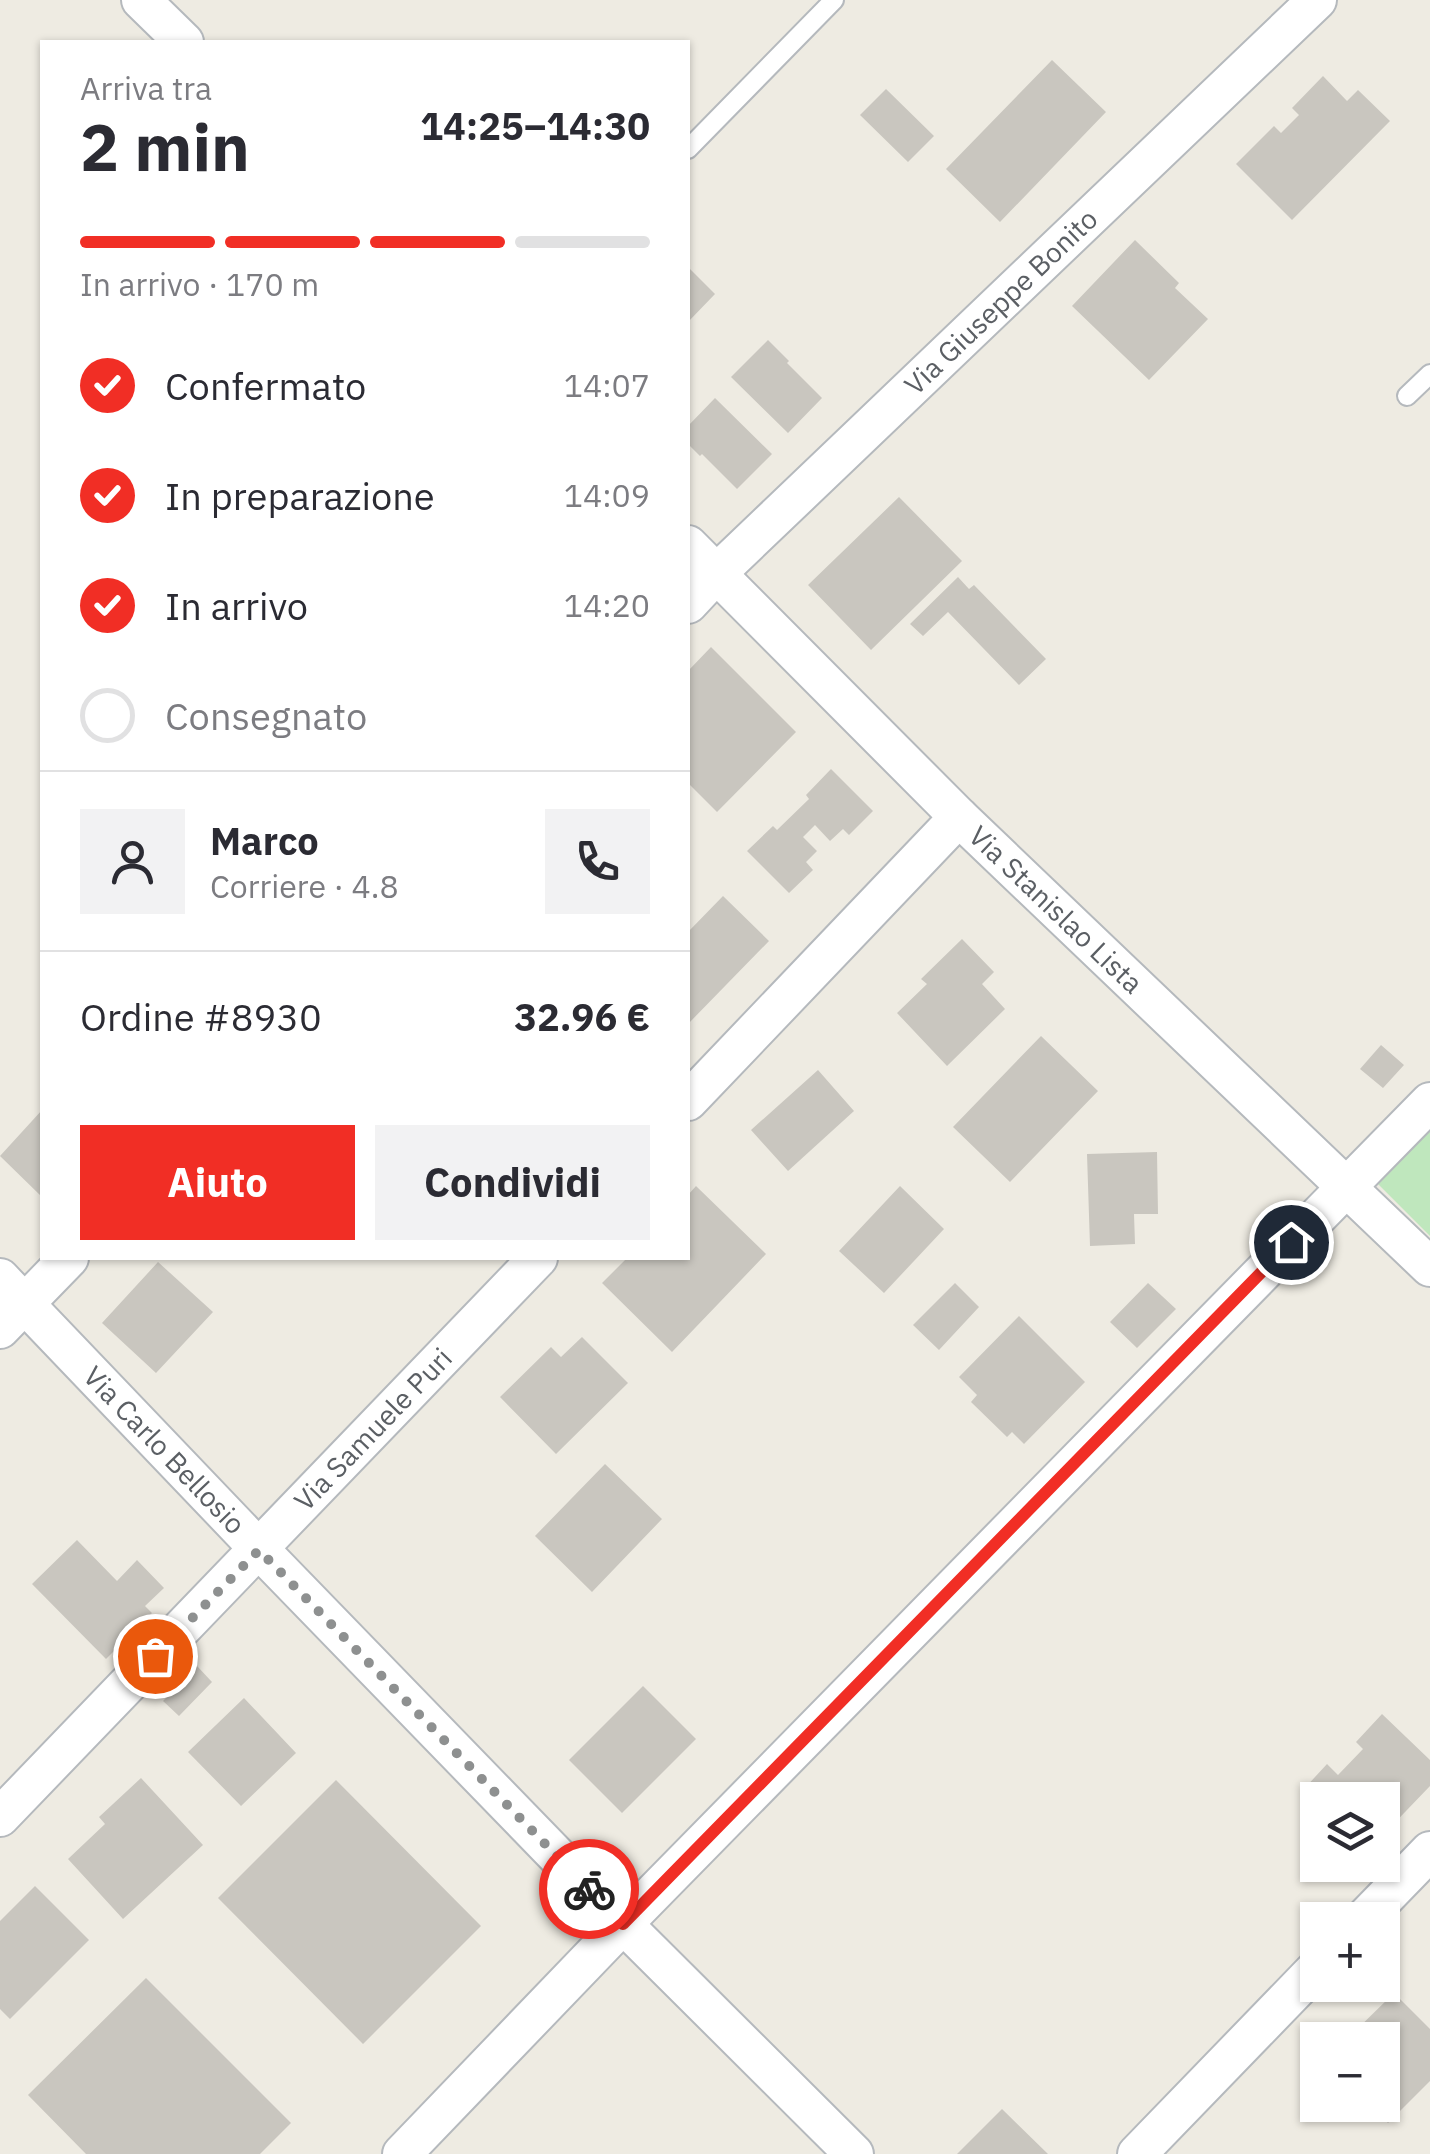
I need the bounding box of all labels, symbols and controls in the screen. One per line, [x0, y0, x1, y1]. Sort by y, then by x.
text: Arriva tra [80, 67, 212, 109]
text: 14:25–14:30 [420, 101, 650, 150]
text: 2 min [80, 104, 250, 189]
street label: Via Giuseppe Bonito [896, 200, 1105, 403]
text: In arrivo · 170 m [80, 263, 319, 305]
icon: check [80, 358, 135, 413]
text: Confermato [165, 361, 366, 410]
text: 14:07 [564, 364, 650, 406]
icon: check [80, 468, 135, 523]
text: In preparazione [165, 471, 435, 520]
text: 14:09 [564, 474, 650, 516]
icon: check [80, 578, 135, 633]
text: In arrivo [165, 581, 308, 630]
text: 14:20 [564, 584, 650, 626]
text: Consegnato [165, 691, 367, 740]
button: person [80, 809, 185, 914]
button: phone [545, 809, 650, 914]
text: Marco [210, 816, 319, 865]
street label: Via Stanislao Lista [961, 817, 1151, 1001]
text: Corriere · 4.8 [210, 865, 399, 907]
text: Ordine #8930 [80, 992, 322, 1041]
text: 32.96 € [514, 992, 650, 1041]
button: Aiuto [80, 1125, 355, 1240]
button: Condividi [375, 1125, 650, 1240]
pin [1249, 1200, 1334, 1285]
icon: home [1264, 1215, 1319, 1270]
street label: Via Samuele Puri [286, 1340, 460, 1518]
street label: Via Carlo Bellosio [76, 1358, 254, 1542]
pin [113, 1614, 198, 1699]
icon: bag [128, 1629, 183, 1684]
map controls [1300, 1782, 1400, 2122]
button: layers [1300, 1782, 1400, 1882]
courier [539, 1839, 639, 1939]
icon: bike [562, 1862, 617, 1917]
button: + [1300, 1902, 1400, 2002]
button: − [1300, 2022, 1400, 2122]

